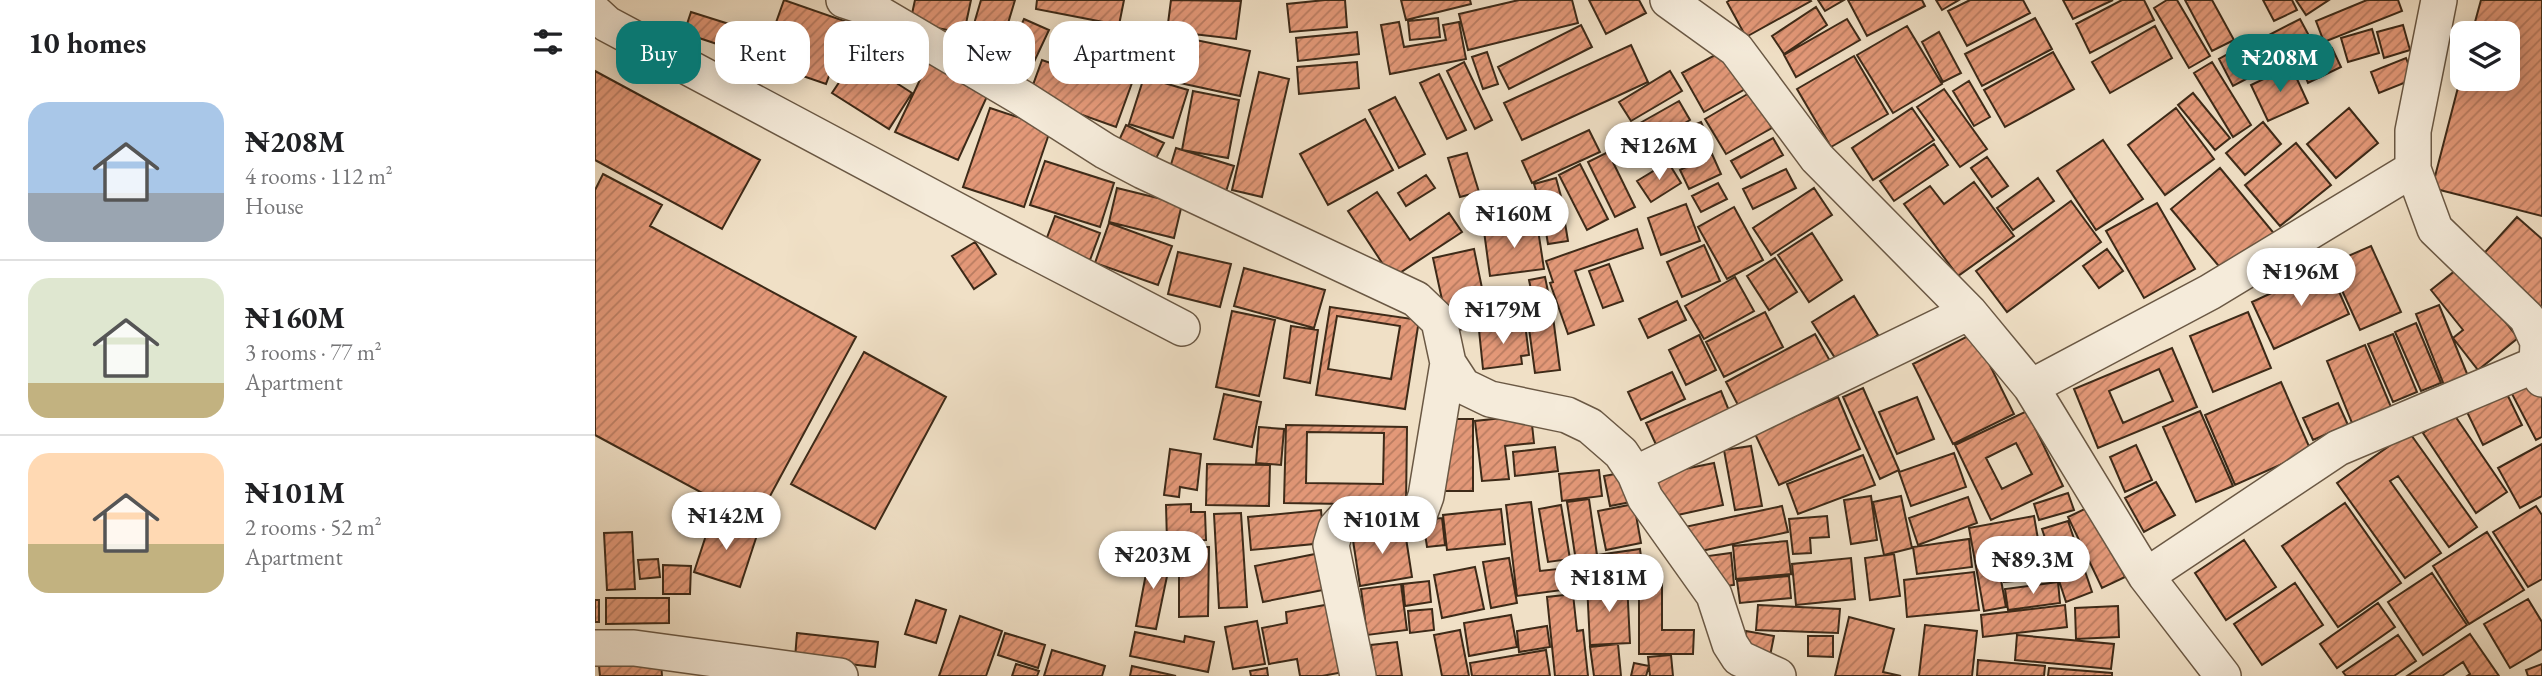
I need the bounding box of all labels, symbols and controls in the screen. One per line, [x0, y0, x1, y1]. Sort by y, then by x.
chip: Buy [616, 21, 701, 84]
chip: Rent [715, 21, 810, 84]
chip: Filters [824, 21, 929, 84]
chip: New [943, 21, 1035, 84]
chip: Apartment [1049, 21, 1199, 84]
map controls [2450, 21, 2520, 91]
button: layers [2450, 21, 2520, 91]
text: 10 homes [28, 23, 146, 62]
icon: filters [529, 23, 567, 61]
pin: ₦208M [2231, 34, 2329, 94]
text: ₦208M [2242, 42, 2318, 72]
text: ₦208M [245, 122, 345, 161]
pin: ₦126M [1610, 122, 1708, 182]
icon: home [84, 130, 168, 214]
text: ₦126M [1621, 130, 1697, 160]
text: 4 rooms · 112 m² [245, 161, 393, 191]
pin: ₦160M [1465, 190, 1563, 250]
text: House [245, 191, 304, 221]
text: ₦160M [1476, 198, 1552, 228]
pin: ₦196M [2252, 248, 2350, 308]
text: ₦196M [2263, 256, 2339, 286]
pin: ₦179M [1454, 286, 1552, 346]
text: ₦179M [1465, 294, 1541, 324]
text: ₦160M [245, 298, 345, 337]
icon: home [84, 306, 168, 390]
text: 3 rooms · 77 m² [245, 337, 382, 367]
text: Apartment [245, 367, 343, 397]
text: ₦101M [245, 473, 345, 512]
icon: home [84, 481, 168, 565]
pin: ₦142M [677, 492, 775, 552]
pin: ₦101M [1333, 496, 1431, 556]
text: ₦142M [688, 500, 764, 530]
text: ₦101M [1344, 504, 1420, 534]
text: 2 rooms · 52 m² [245, 512, 382, 542]
pin: ₦203M [1104, 532, 1202, 591]
pin: ₦89.3M [1976, 536, 2090, 596]
text: ₦203M [1115, 539, 1191, 569]
text: Apartment [245, 542, 343, 572]
text: ₦89.3M [1992, 544, 2074, 574]
pin: ₦181M [1560, 554, 1658, 614]
text: ₦181M [1571, 562, 1647, 592]

